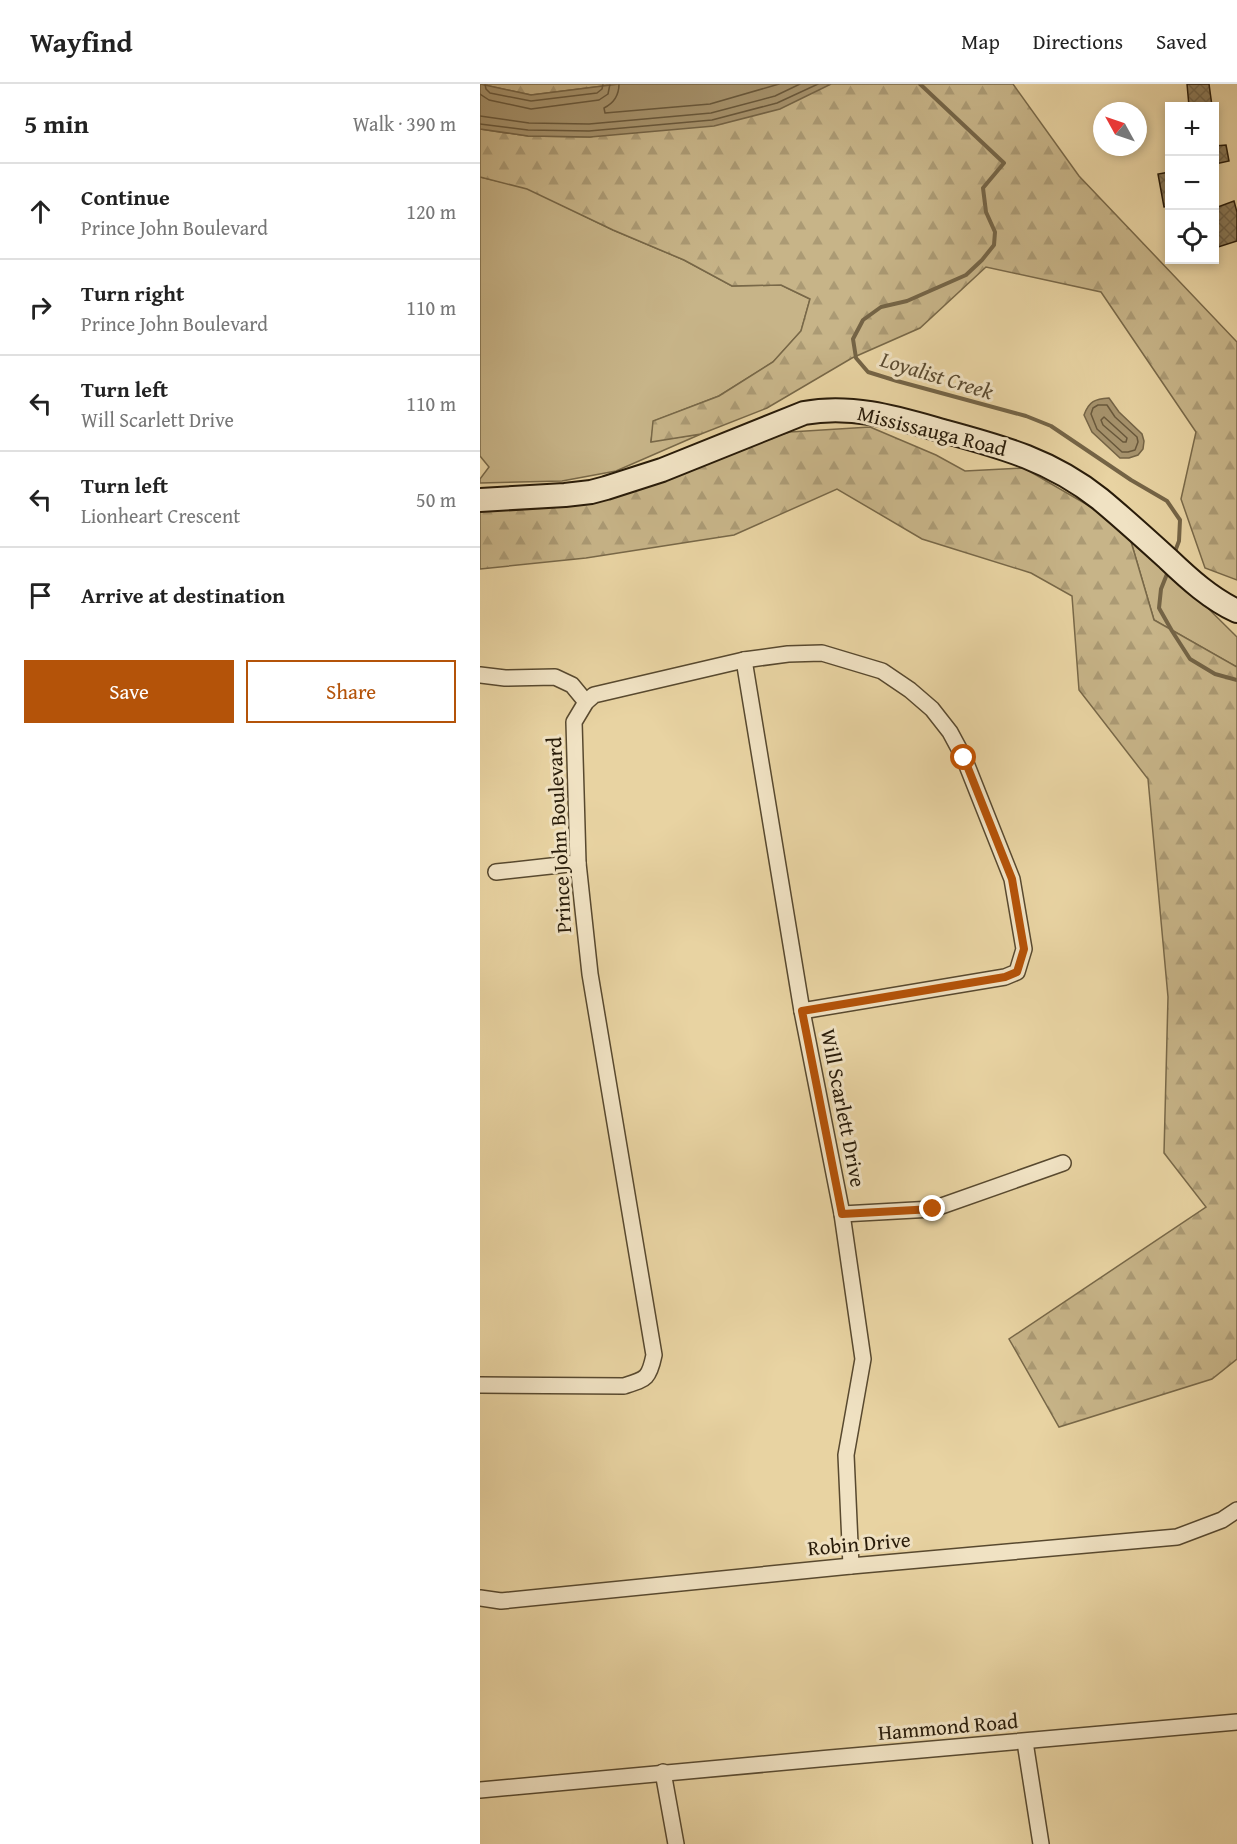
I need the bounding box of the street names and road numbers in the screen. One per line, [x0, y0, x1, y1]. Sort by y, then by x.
street label: Mississauga Road [854, 397, 1011, 464]
street label: Prince John Boulevard [538, 735, 579, 934]
street label: Will Scarlett Drive [813, 1026, 874, 1190]
street label: Robin Drive [806, 1524, 912, 1563]
street label: Hammond Road [877, 1705, 1020, 1748]

